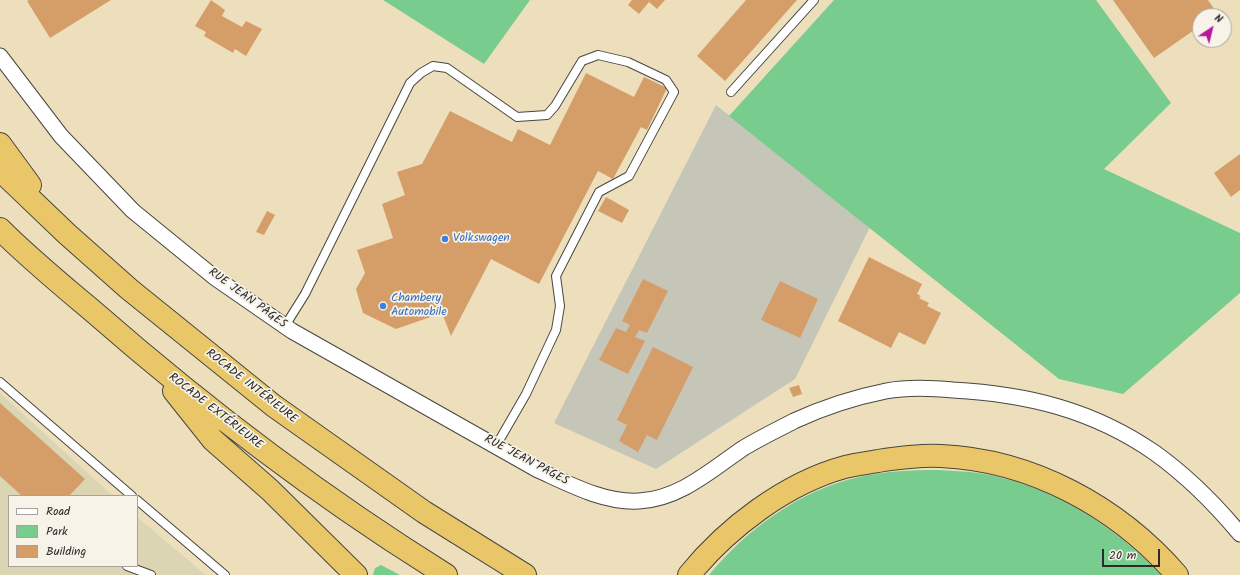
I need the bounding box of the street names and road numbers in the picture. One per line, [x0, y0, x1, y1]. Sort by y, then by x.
street label: RUE JEAN PAGES [205, 266, 289, 332]
street label: ROCADE INTÉRIEURE [202, 347, 300, 427]
street label: ROCADE EXTÉRIEURE [165, 371, 265, 453]
street label: RUE JEAN PAGES [481, 433, 571, 489]

